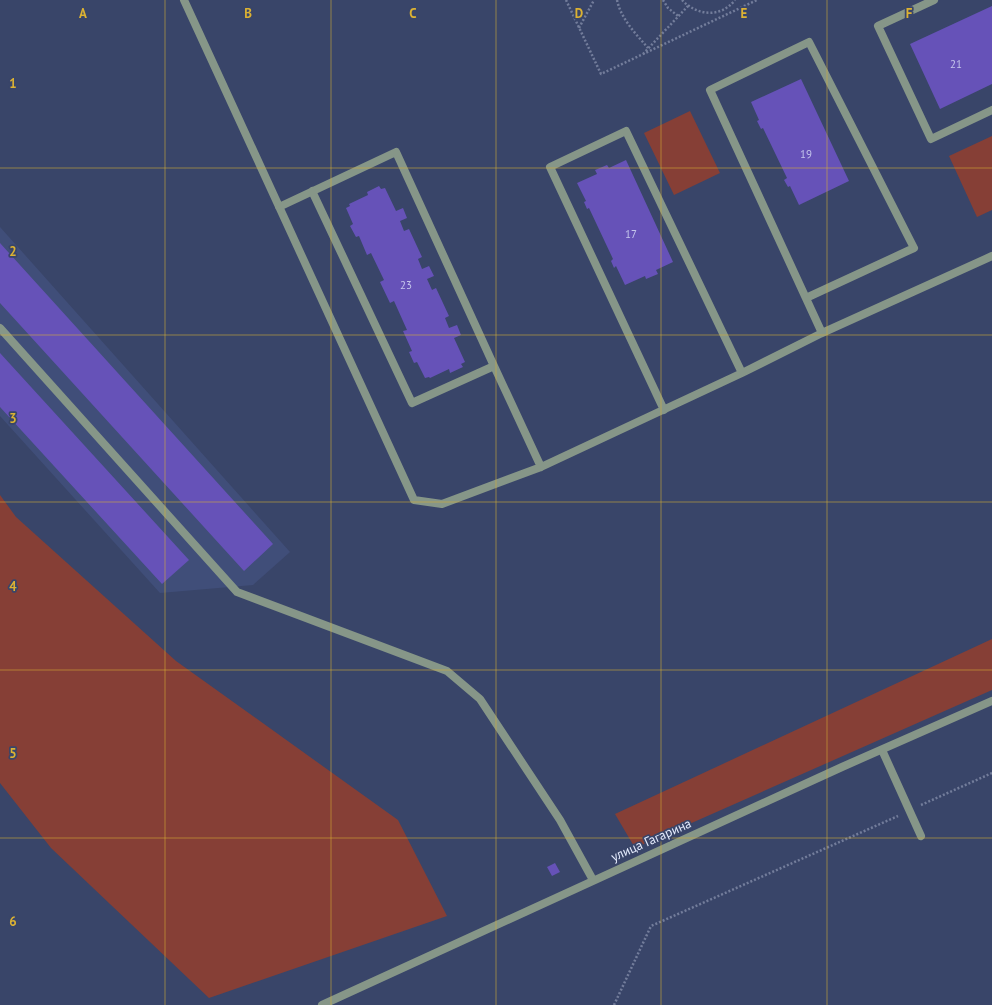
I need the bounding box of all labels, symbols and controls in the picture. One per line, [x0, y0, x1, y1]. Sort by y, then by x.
text: A [79, 5, 87, 22]
text: B [244, 5, 252, 22]
text: C [409, 5, 417, 22]
text: D [575, 5, 583, 22]
text: E [741, 5, 748, 22]
text: F [906, 5, 913, 22]
house number: 21 [950, 57, 962, 71]
text: 1 [9, 75, 17, 92]
house number: 19 [800, 147, 812, 161]
house number: 17 [625, 227, 637, 241]
text: 2 [9, 243, 17, 260]
house number: 23 [400, 278, 412, 292]
text: 3 [9, 410, 17, 427]
text: 4 [9, 578, 17, 595]
text: 5 [9, 745, 17, 762]
street label: улица Гагарина [608, 815, 694, 865]
text: 6 [9, 913, 17, 930]

